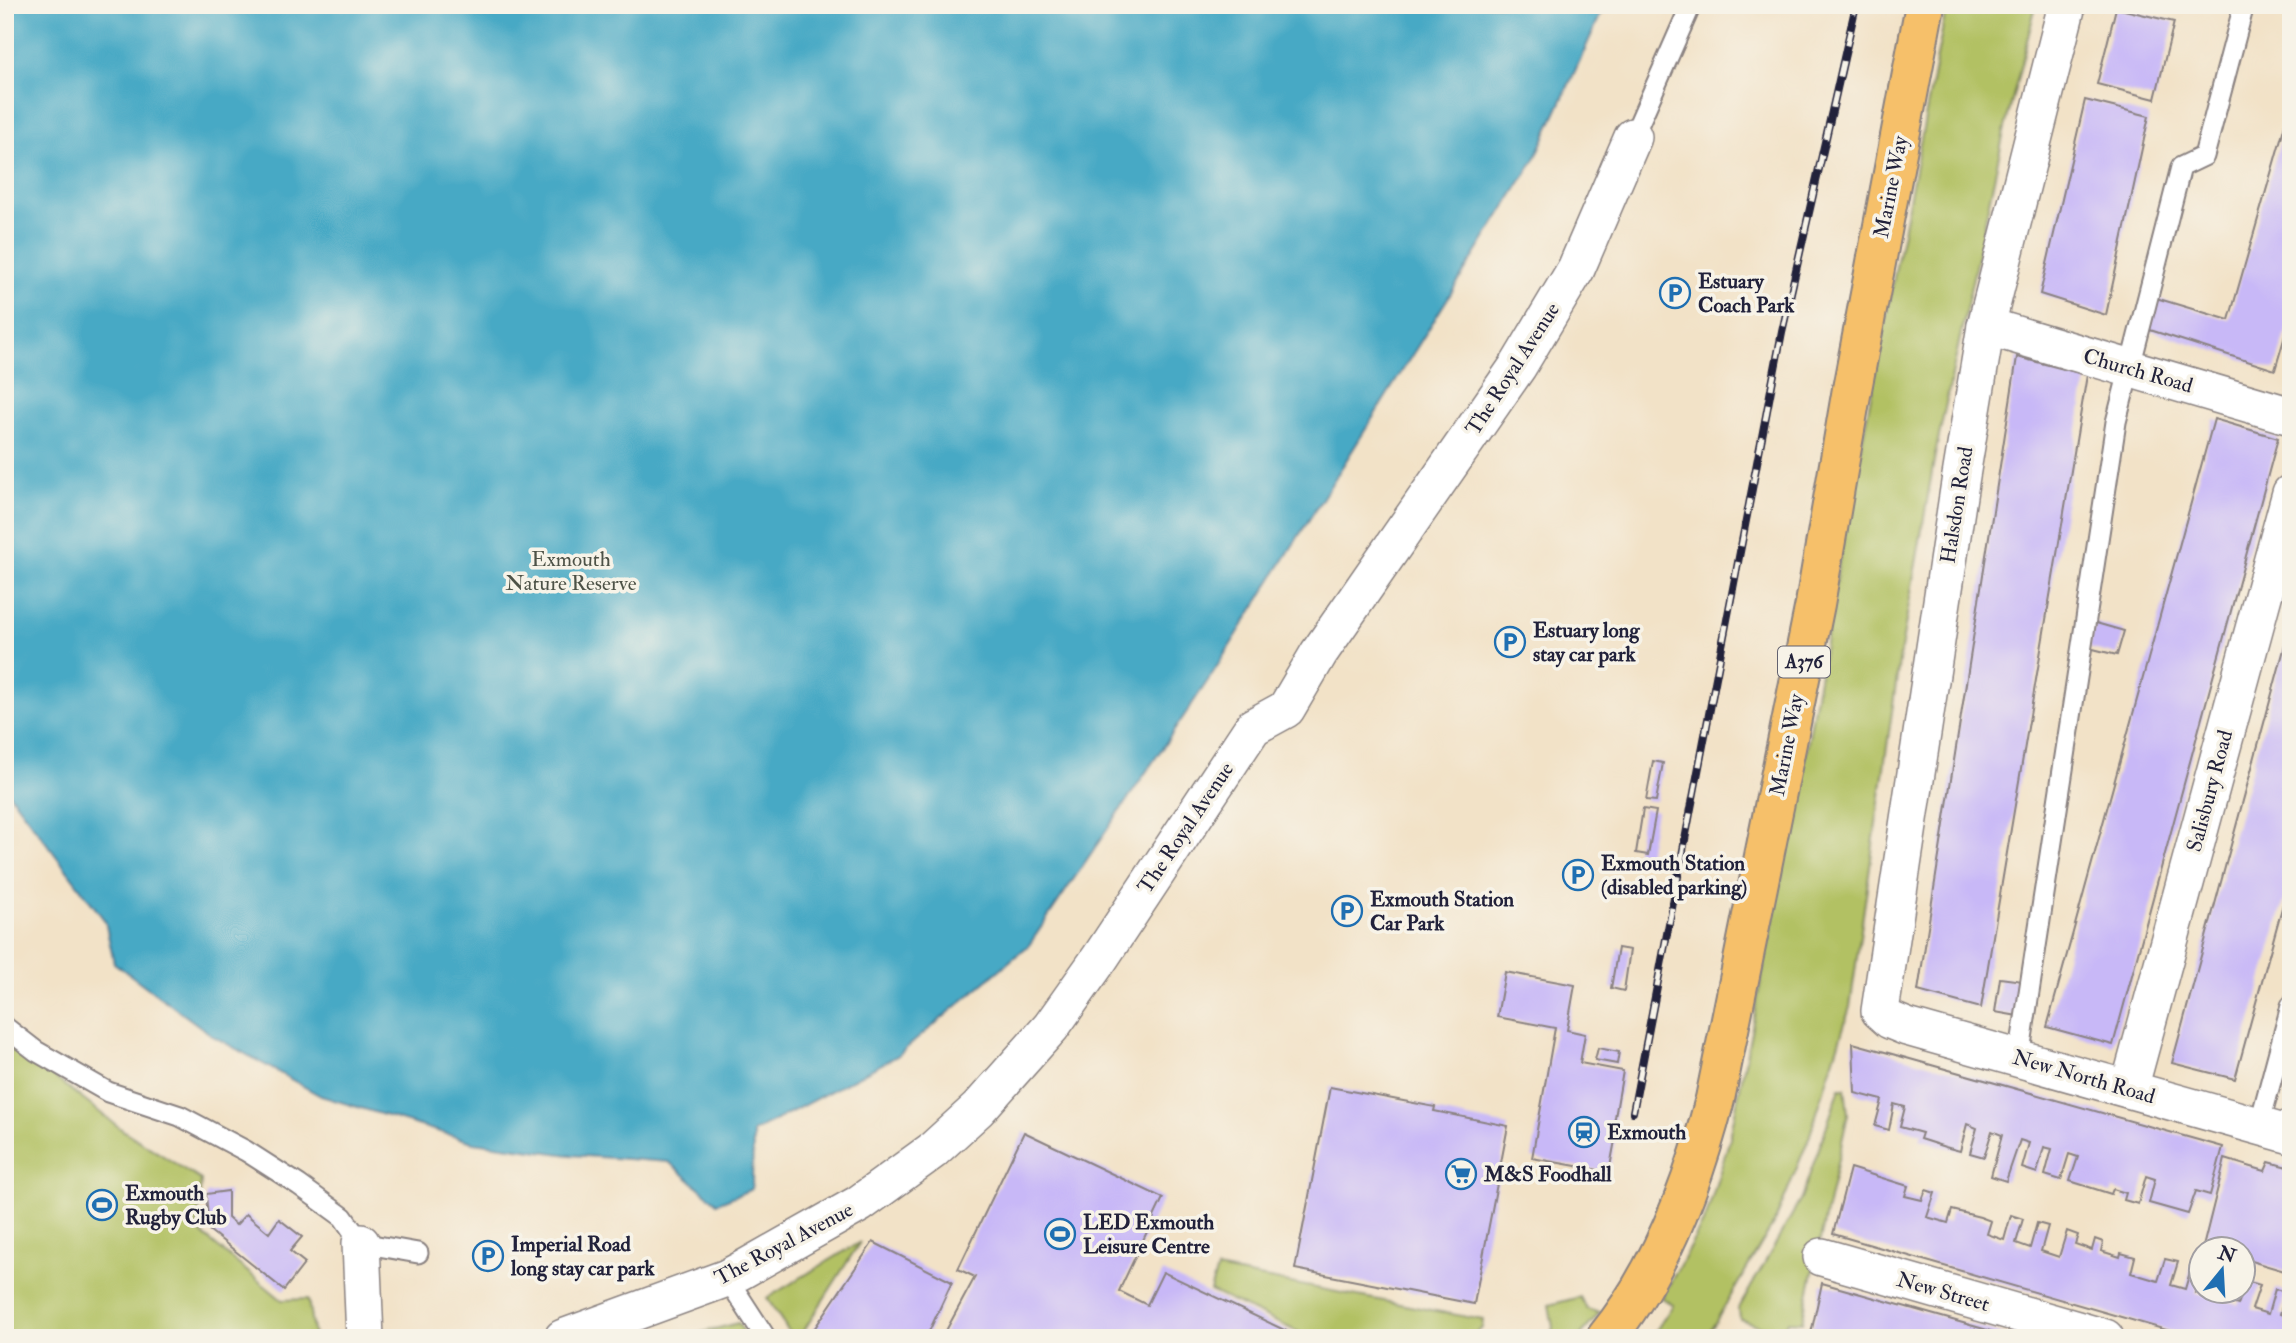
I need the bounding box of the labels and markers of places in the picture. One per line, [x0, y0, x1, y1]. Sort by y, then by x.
place label: Estuary Coach Park [1698, 268, 1795, 319]
parking icon: Estuary Coach Park [1658, 276, 1692, 310]
place label: Estuary long stay car park [1533, 617, 1640, 668]
parking icon: Estuary long stay car park [1493, 625, 1527, 659]
place label: Exmouth Station (disabled parking) [1601, 850, 1747, 901]
parking icon: Exmouth Station (disabled parking) [1561, 858, 1595, 892]
place label: Exmouth Station Car Park [1370, 886, 1514, 937]
parking icon: Exmouth Station Car Park [1330, 894, 1364, 928]
station icon: Exmouth [1567, 1115, 1601, 1149]
place label: Exmouth [1607, 1119, 1686, 1146]
supermarket icon: M&S Foodhall [1444, 1157, 1478, 1191]
place label: M&S Foodhall [1483, 1161, 1612, 1188]
place label: Exmouth Rugby Club [125, 1180, 227, 1231]
sports icon: Exmouth Rugby Club [85, 1188, 119, 1222]
place label: LED Exmouth Leisure Centre [1083, 1209, 1214, 1260]
sports icon: LED Exmouth Leisure Centre [1043, 1217, 1077, 1251]
place label: Imperial Road long stay car park [510, 1231, 655, 1282]
parking icon: Imperial Road long stay car park [471, 1239, 505, 1273]

